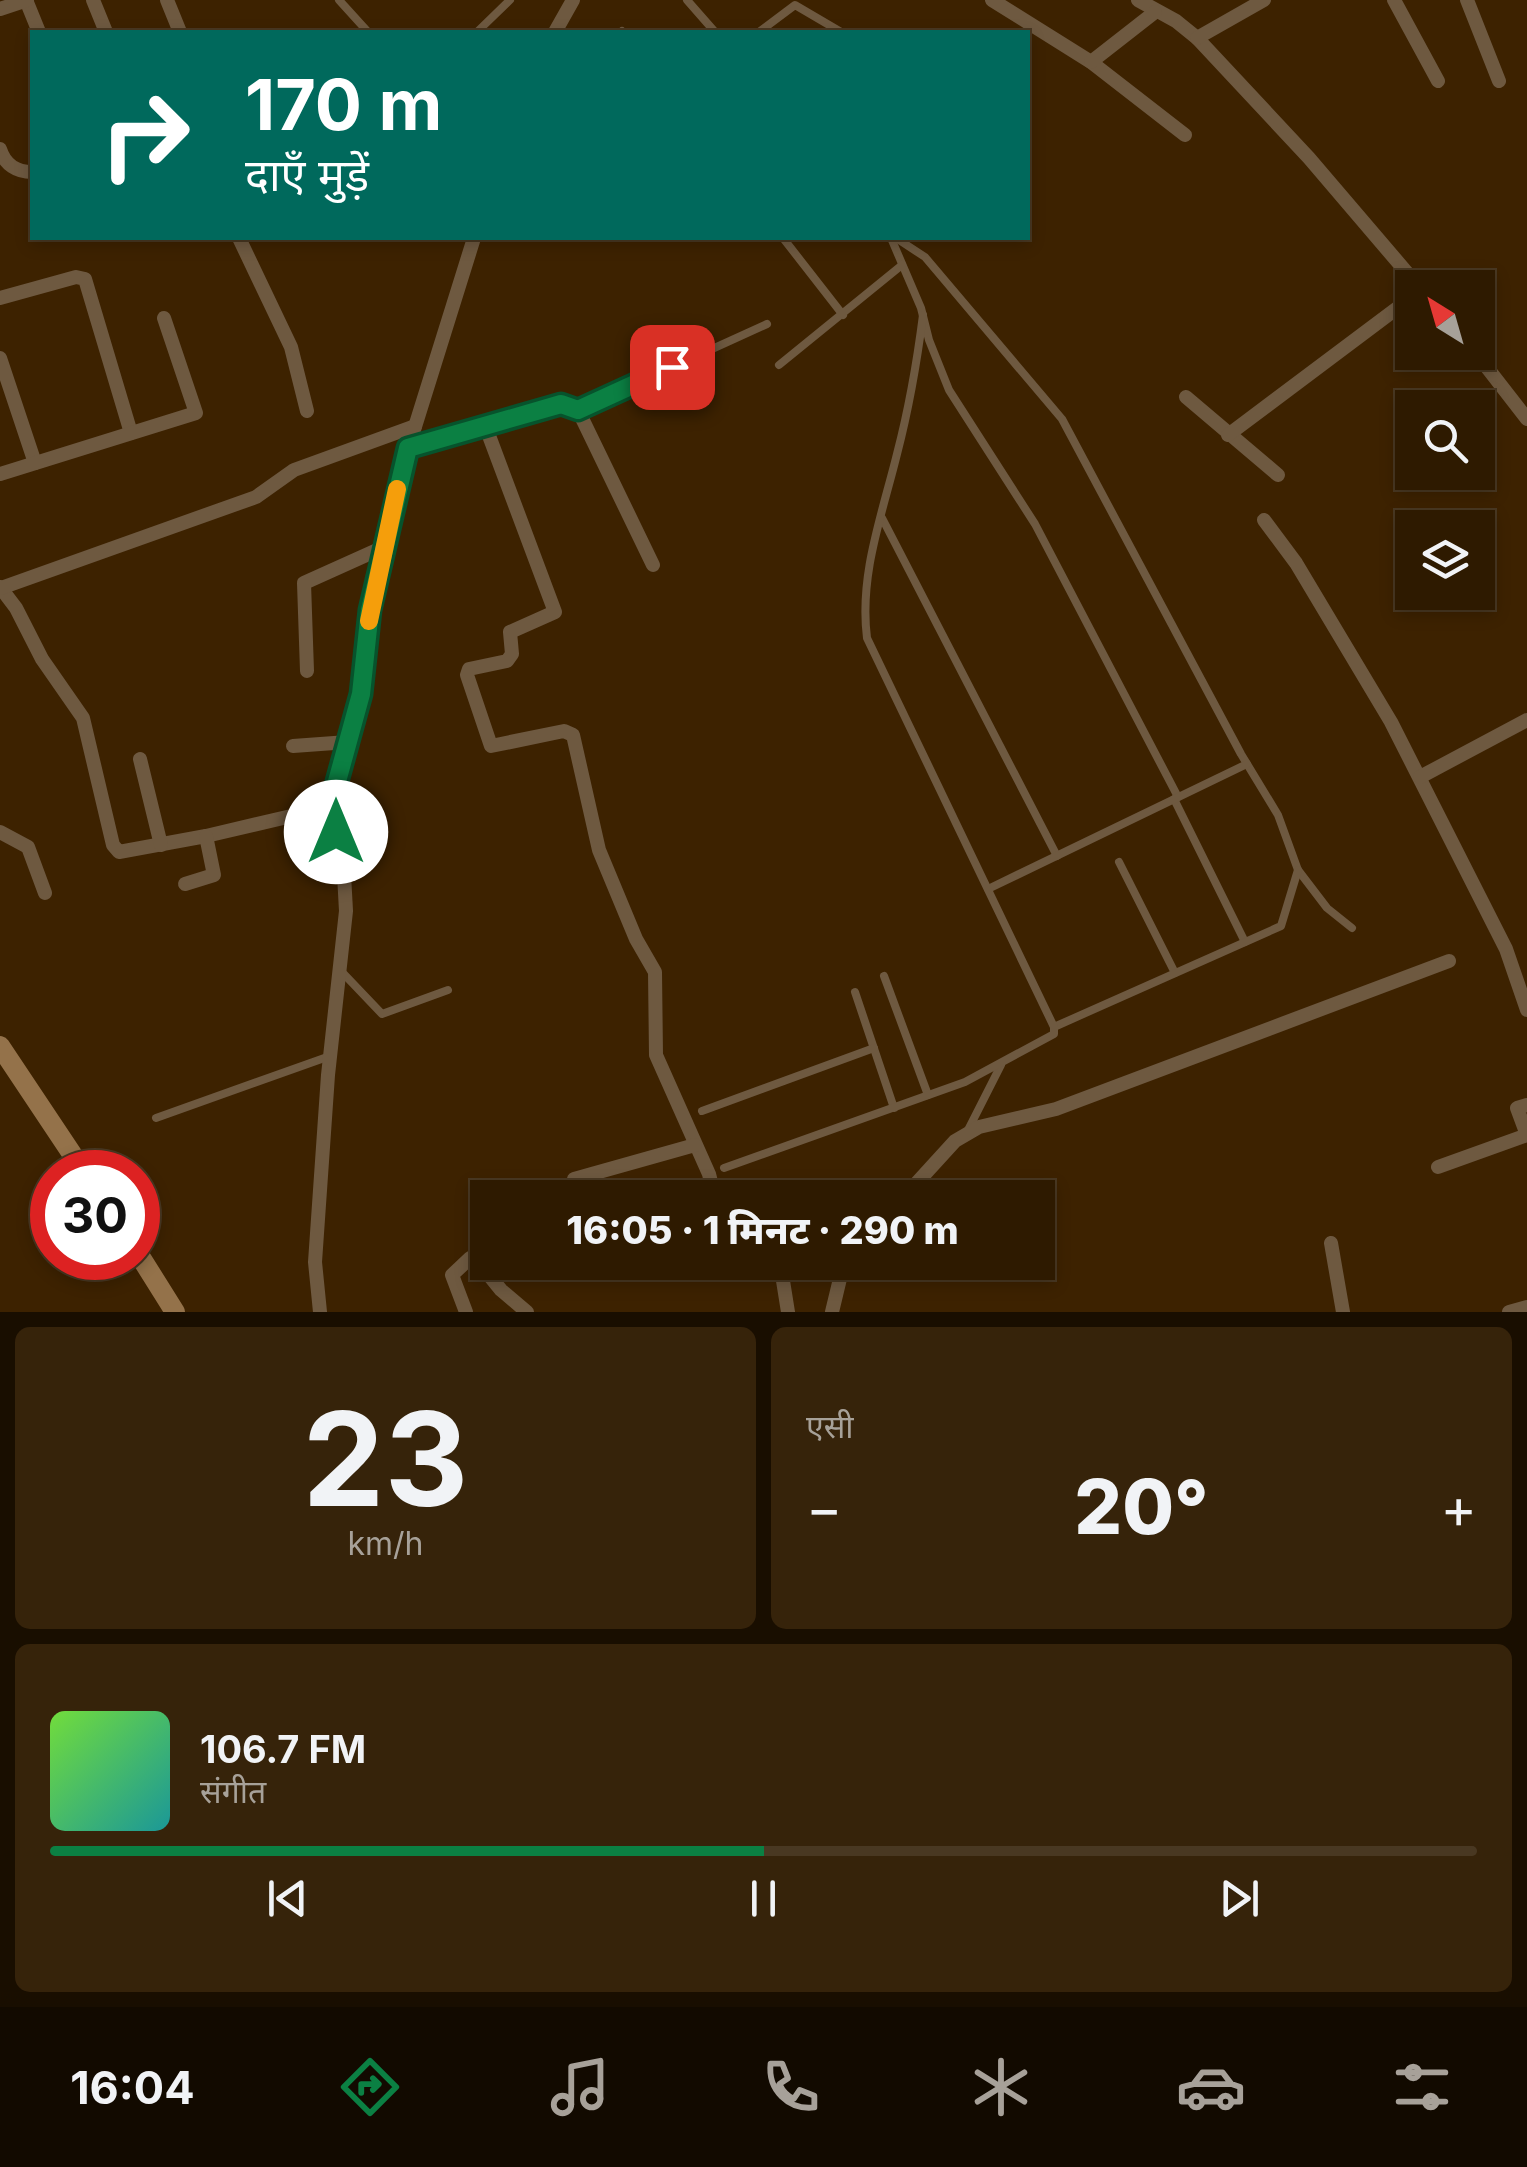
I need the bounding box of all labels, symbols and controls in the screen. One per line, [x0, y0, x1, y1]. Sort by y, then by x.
text: 170 m [245, 62, 442, 147]
icon: right [80, 70, 210, 200]
text: दाएँ मुड़ें [245, 147, 369, 202]
north arrow [1395, 270, 1495, 370]
map controls [1395, 270, 1495, 610]
pin [630, 325, 715, 410]
icon: arrive [645, 340, 700, 395]
button: search [1395, 390, 1495, 490]
button: layers [1395, 510, 1495, 610]
position arrow [284, 780, 388, 884]
speed limit sign: 30 [30, 1150, 160, 1280]
text: 16:05 · 1 मिनट · 290 m [566, 1207, 959, 1253]
text: 23 [303, 1380, 468, 1537]
text: एसी [806, 1407, 854, 1446]
text: 20° [1074, 1461, 1209, 1552]
text: − [806, 1475, 842, 1541]
text: + [1441, 1475, 1477, 1541]
text: km/h [347, 1524, 424, 1563]
text: 106.7 FM [200, 1726, 366, 1772]
text: संगीत [200, 1772, 266, 1811]
icon: previous [260, 1871, 315, 1926]
icon: pause [736, 1871, 791, 1926]
icon: next [1212, 1871, 1267, 1926]
icon: directions [335, 2052, 405, 2122]
icon: music [545, 2052, 615, 2122]
icon: phone [756, 2052, 826, 2122]
icon: climate [966, 2052, 1036, 2122]
icon: car [1176, 2052, 1246, 2122]
icon: filters [1387, 2052, 1457, 2122]
text: 16:04 [70, 2060, 195, 2115]

